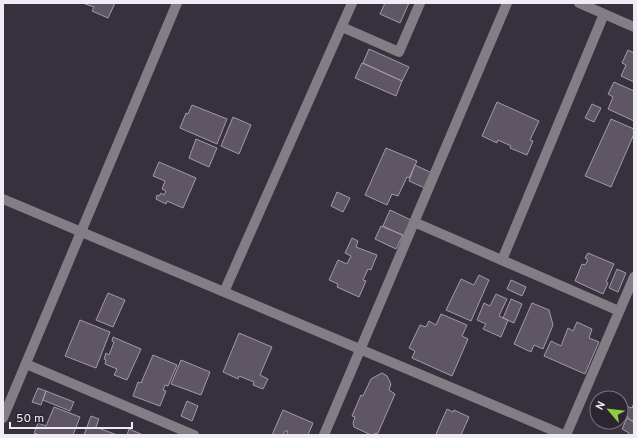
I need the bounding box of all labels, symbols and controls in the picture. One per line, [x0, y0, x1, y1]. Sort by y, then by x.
north arrow [589, 390, 629, 430]
text: N [593, 399, 609, 413]
scale bar [10, 404, 132, 430]
text: 50 m [16, 411, 44, 427]

